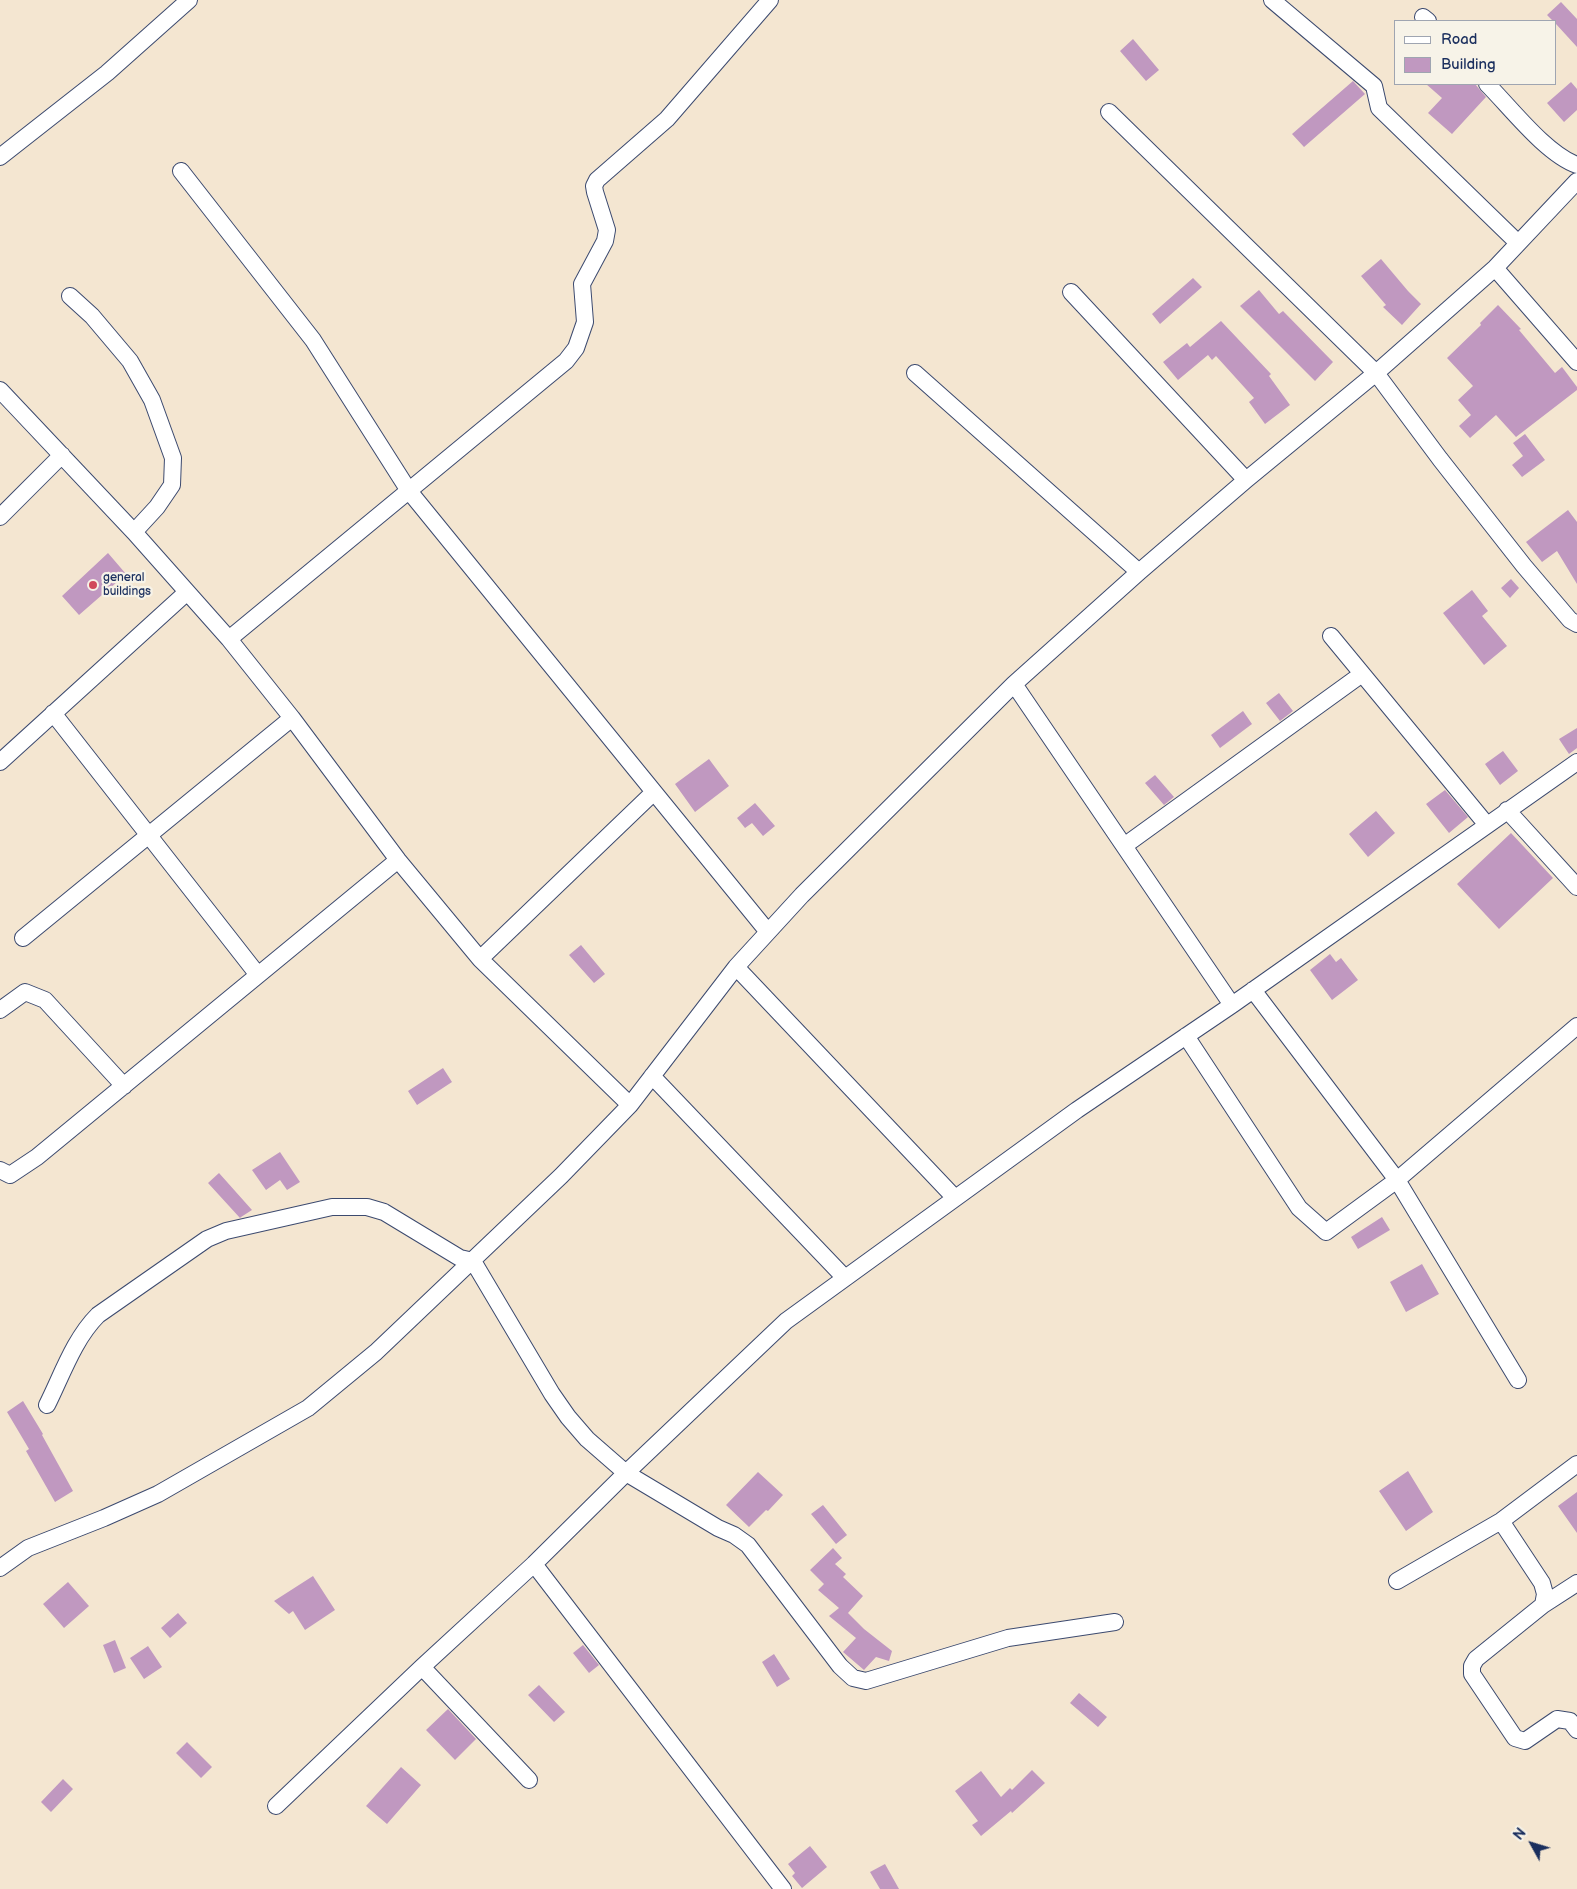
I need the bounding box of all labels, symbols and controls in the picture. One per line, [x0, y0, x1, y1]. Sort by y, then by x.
legend [1394, 20, 1557, 85]
text: Road [1441, 30, 1477, 49]
text: Building [1441, 55, 1496, 74]
place label: general buildings [103, 571, 151, 599]
marker: general buildings [87, 579, 99, 591]
north arrow [1507, 1819, 1557, 1869]
text: N [1510, 1825, 1530, 1844]

